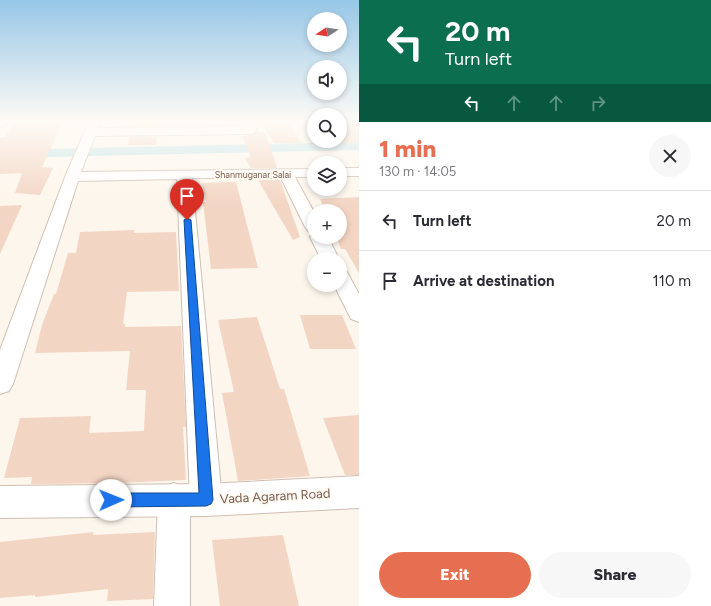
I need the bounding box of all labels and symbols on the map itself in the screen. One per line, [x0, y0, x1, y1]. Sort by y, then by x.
north arrow [307, 12, 347, 52]
street label: Shanmuganar Salai [215, 169, 291, 180]
pin [170, 179, 204, 220]
position arrow [90, 479, 132, 521]
street label: Vada Agaram Road [219, 486, 331, 506]

